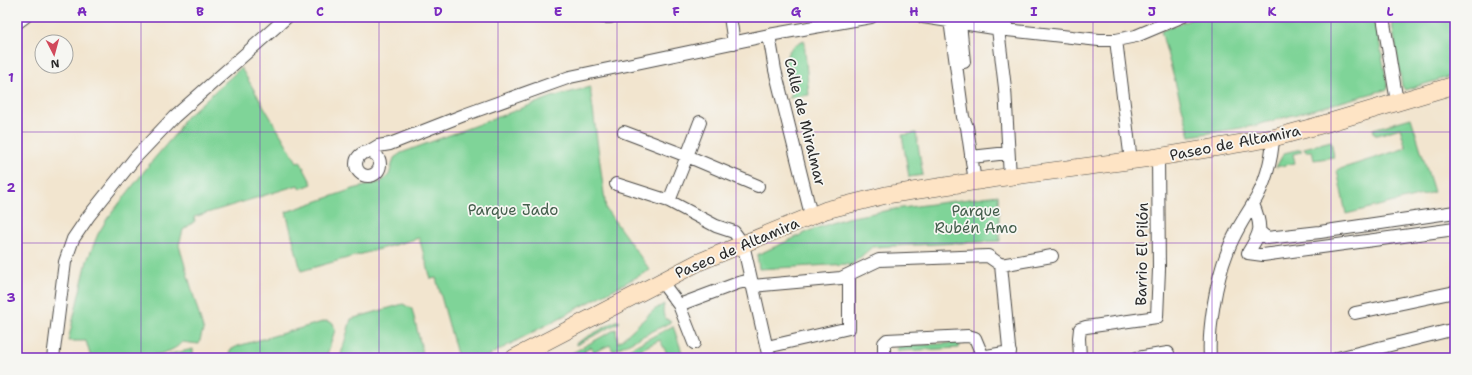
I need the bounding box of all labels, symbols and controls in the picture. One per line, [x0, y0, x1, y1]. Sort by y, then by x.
text: A [77, 3, 87, 20]
text: B [196, 3, 204, 20]
text: C [316, 3, 324, 20]
text: D [433, 3, 443, 20]
text: E [554, 3, 563, 20]
text: F [672, 3, 680, 20]
text: G [791, 3, 802, 20]
text: H [909, 3, 919, 20]
text: I [1030, 3, 1038, 20]
text: J [1148, 3, 1156, 20]
text: K [1268, 3, 1277, 20]
text: L [1386, 3, 1394, 20]
north arrow [34, 34, 74, 74]
text: N [50, 56, 60, 71]
street label: Calle de Miralmar [779, 56, 831, 188]
text: 1 [8, 69, 14, 86]
street label: Paseo de Altamira [1168, 120, 1303, 165]
text: 2 [6, 179, 16, 196]
park label: Parque Jado [468, 200, 558, 220]
park label: Parque Rubén Amo [935, 201, 1017, 238]
street label: Barrio El Pilón [1131, 202, 1153, 306]
street label: Paseo de Altamira [672, 213, 803, 283]
text: 3 [6, 289, 16, 306]

